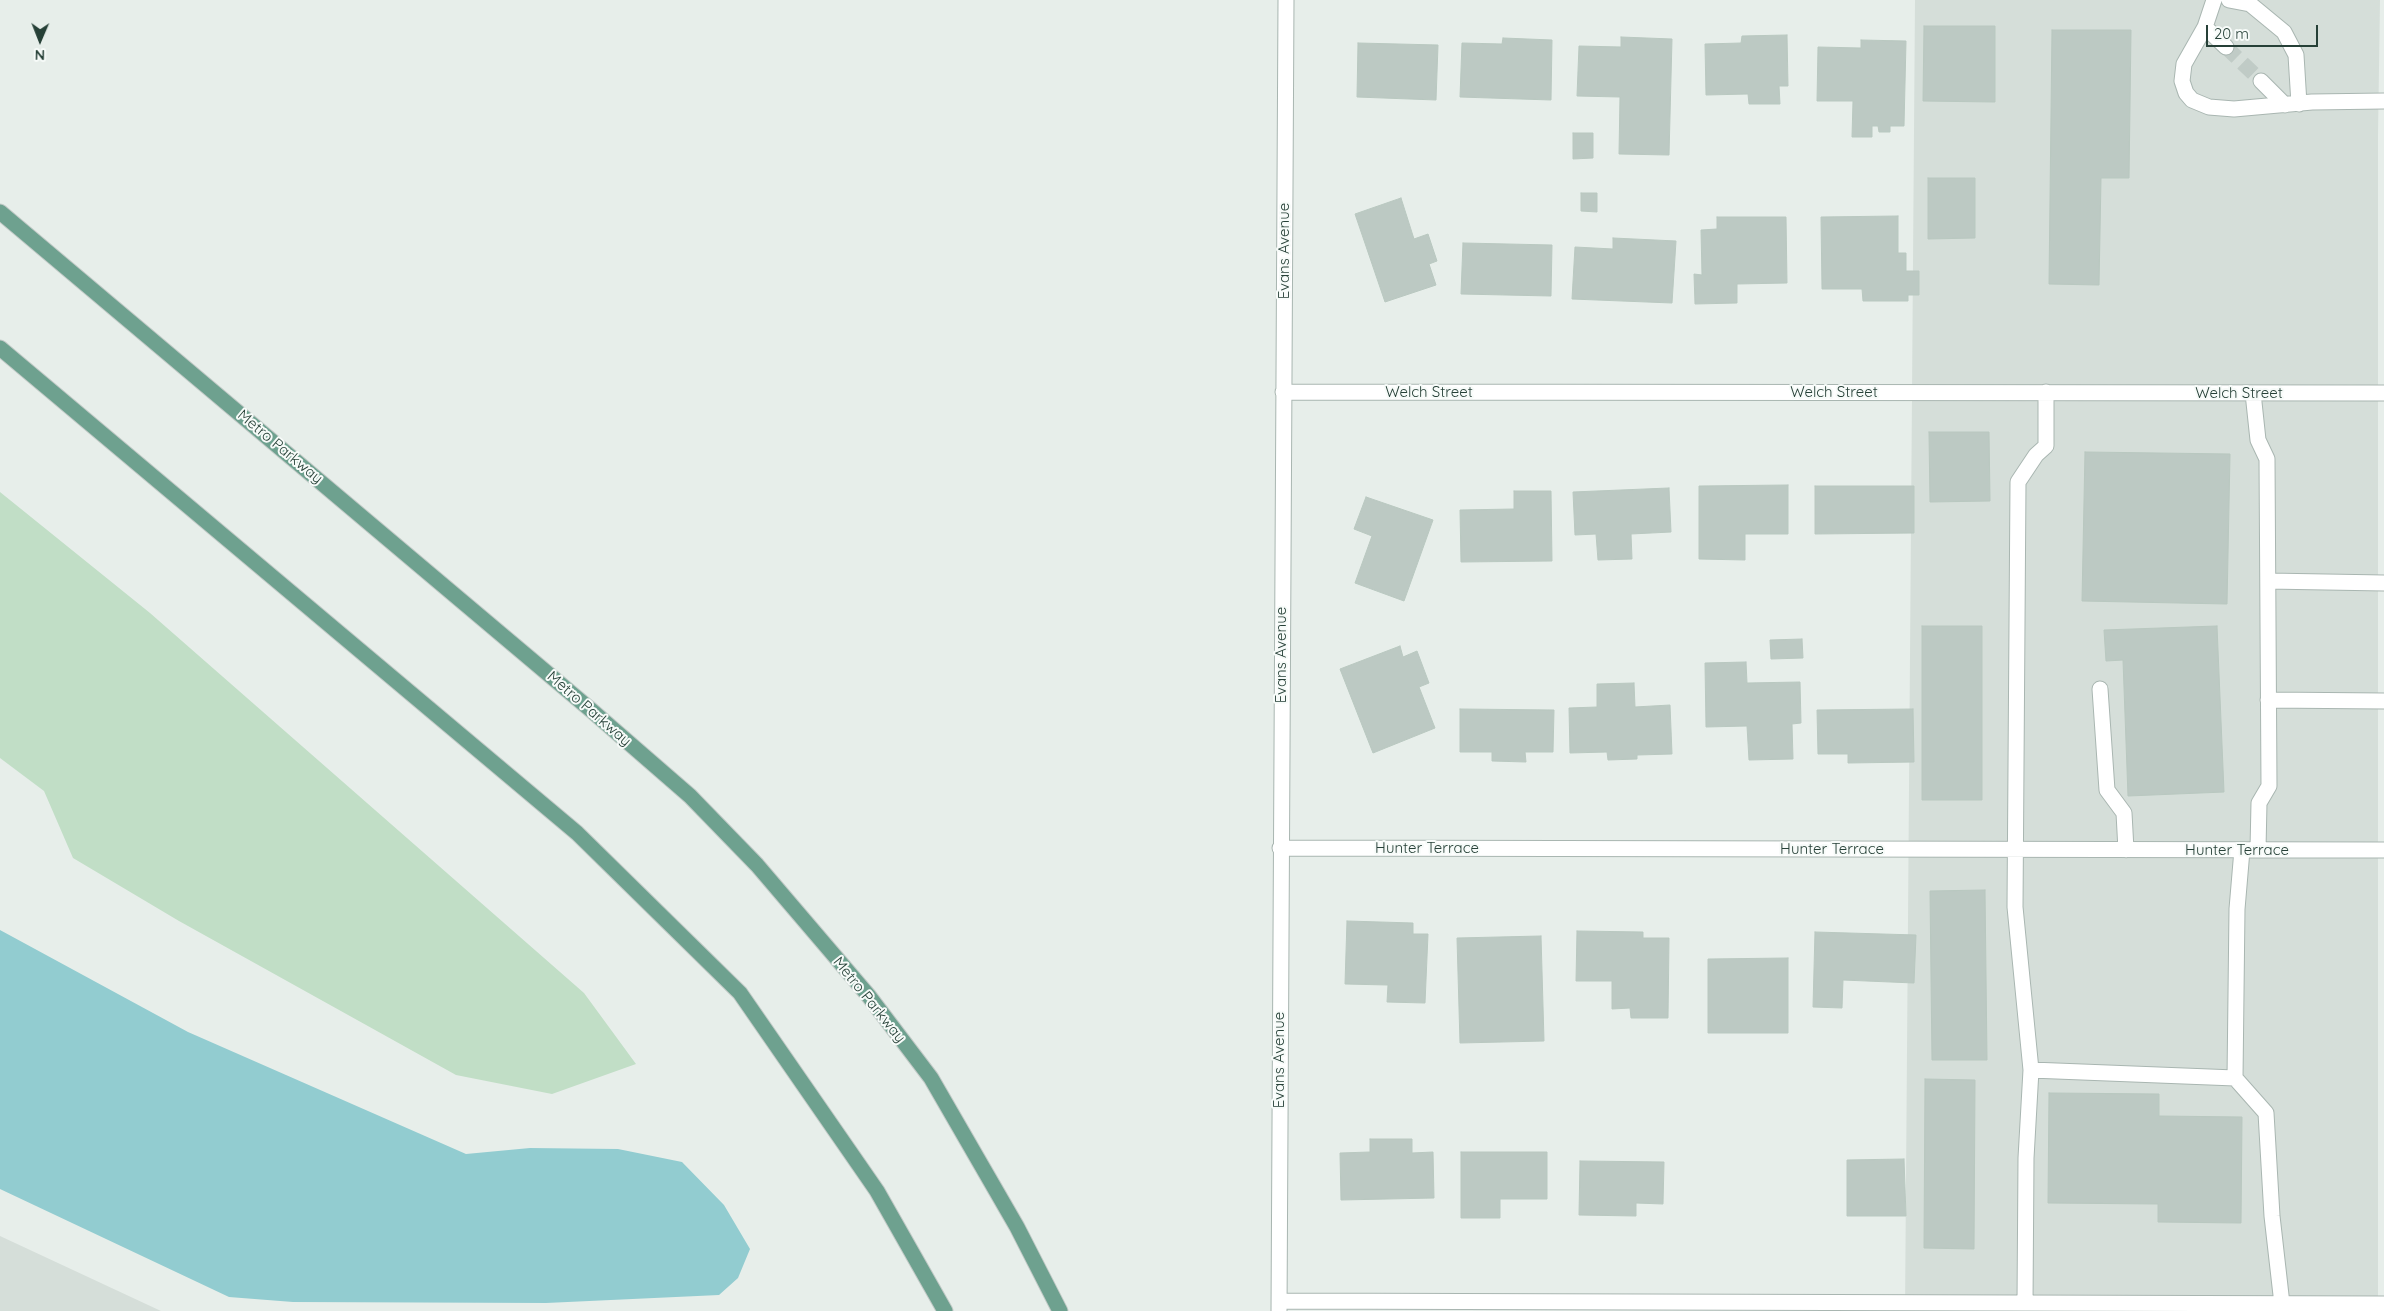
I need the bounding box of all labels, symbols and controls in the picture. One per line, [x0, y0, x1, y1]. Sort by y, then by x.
north arrow [15, 15, 65, 65]
scale bar [2209, 15, 2322, 47]
text: 20 m [2214, 24, 2249, 43]
text: N [34, 46, 45, 64]
street label: Evans Avenue [1275, 203, 1293, 299]
street label: Welch Street [1385, 383, 1473, 401]
street label: Welch Street [1790, 383, 1878, 401]
street label: Welch Street [2195, 384, 2283, 402]
street label: Metro Parkway [234, 406, 326, 488]
street label: Evans Avenue [1272, 607, 1290, 703]
street label: Metro Parkway [543, 668, 635, 750]
street label: Hunter Terrace [1375, 839, 1479, 857]
street label: Hunter Terrace [1780, 840, 1884, 858]
street label: Hunter Terrace [2185, 841, 2289, 859]
street label: Metro Parkway [829, 953, 909, 1047]
street label: Evans Avenue [1270, 1012, 1288, 1108]

